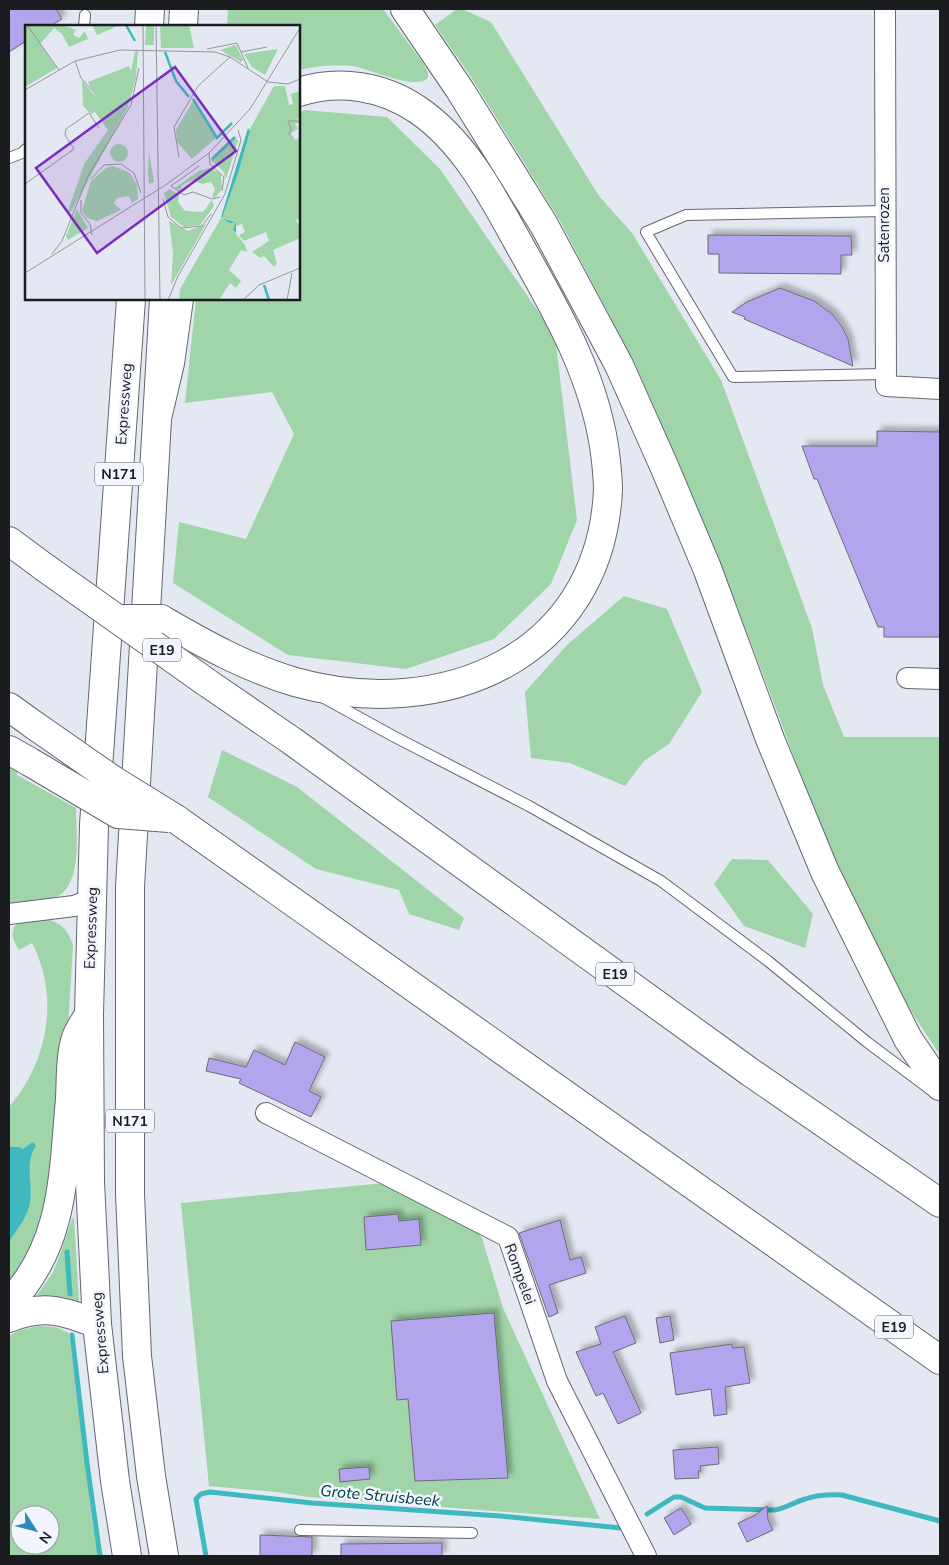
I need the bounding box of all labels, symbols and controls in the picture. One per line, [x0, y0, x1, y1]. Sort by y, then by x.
inset map [25, 25, 300, 300]
street label: Satenrozen [874, 187, 894, 263]
street label: Expressweg [111, 362, 137, 446]
road number: N171 [95, 462, 143, 486]
road number: E19 [143, 638, 181, 662]
street label: Expressweg [80, 887, 102, 969]
road number: E19 [596, 962, 634, 986]
road number: N171 [106, 1110, 154, 1132]
street label: Rompelei [500, 1241, 540, 1307]
street label: Expressweg [86, 1291, 114, 1375]
road number: E19 [875, 1315, 913, 1338]
water label: Grote Struisbeek [319, 1480, 442, 1512]
north arrow [10, 1505, 60, 1555]
text: N [34, 1528, 56, 1547]

